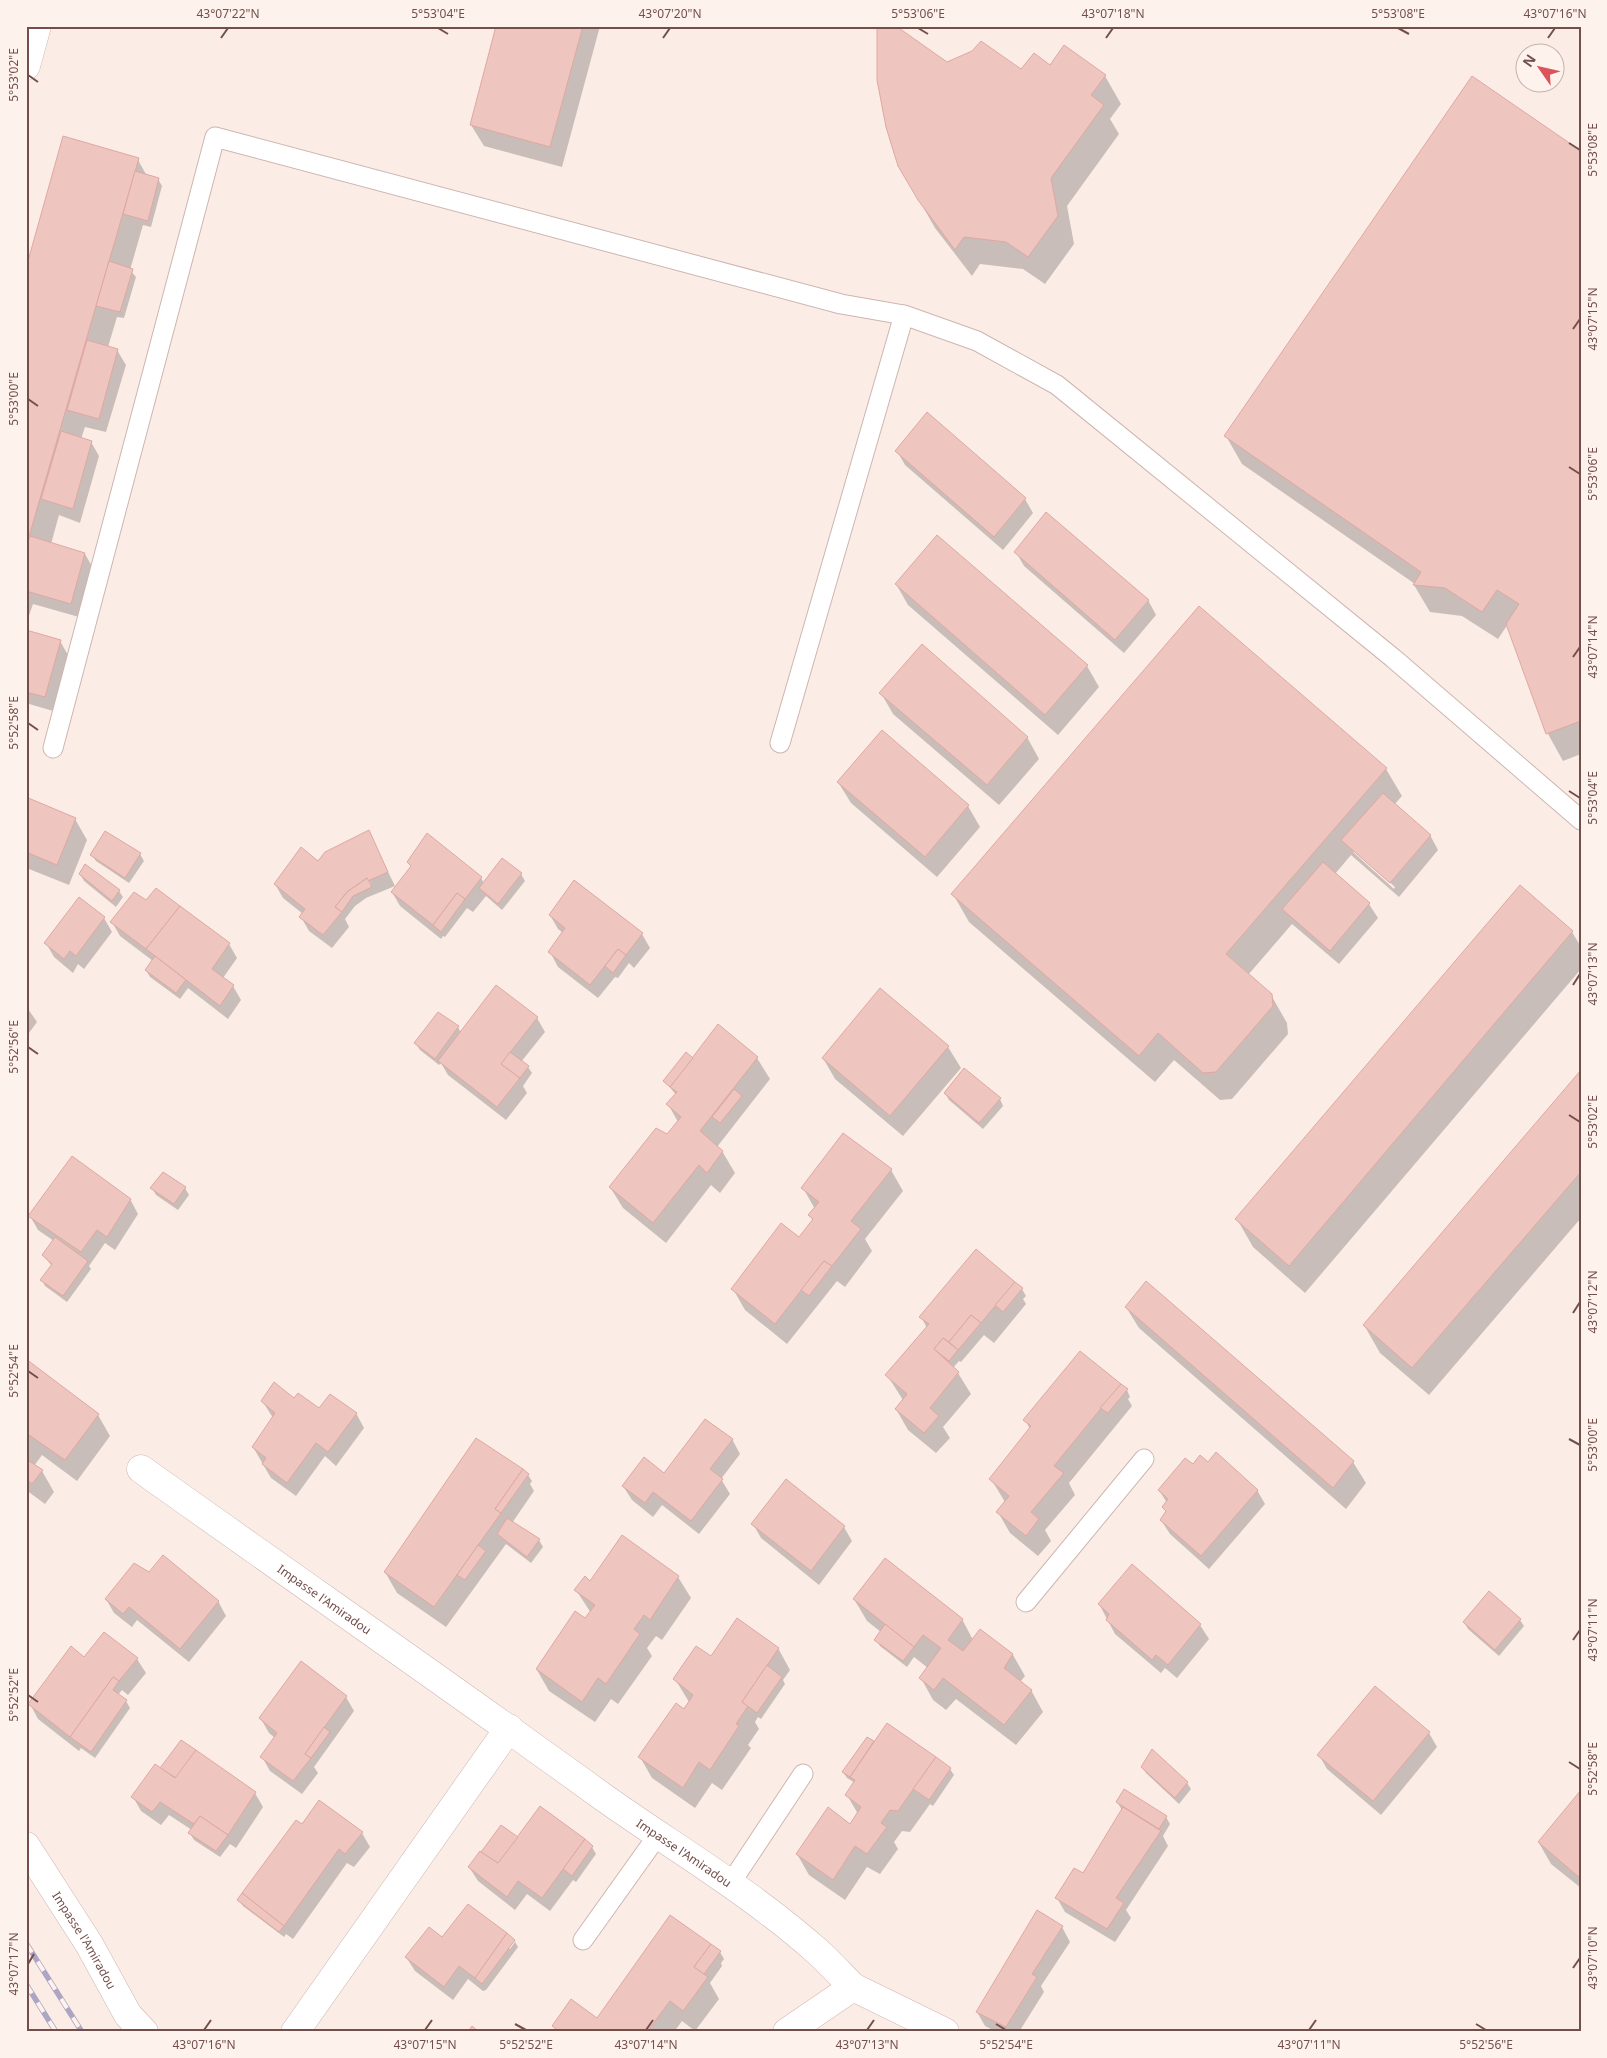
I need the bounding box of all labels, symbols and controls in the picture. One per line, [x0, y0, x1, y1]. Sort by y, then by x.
text: 43°07'22"N [196, 5, 260, 22]
text: 5°53'04"E [411, 5, 465, 22]
text: 43°07'20"N [638, 5, 702, 22]
text: 5°53'06"E [891, 5, 945, 22]
text: 43°07'18"N [1081, 5, 1145, 22]
text: 5°53'08"E [1371, 5, 1425, 22]
text: 43°07'16"N [1523, 5, 1587, 22]
north arrow [1514, 42, 1564, 92]
text: 5°53'02"E [5, 48, 22, 102]
text: N [1518, 50, 1540, 70]
text: 5°53'08"E [1584, 123, 1601, 177]
text: 43°07'15"N [1584, 287, 1601, 351]
text: 5°53'00"E [5, 372, 22, 426]
text: 5°53'06"E [1584, 447, 1601, 501]
text: 43°07'14"N [1584, 615, 1601, 679]
text: 5°52'58"E [5, 696, 22, 750]
text: 5°53'04"E [1584, 771, 1601, 825]
text: 43°07'13"N [1584, 942, 1601, 1006]
text: 5°52'56"E [5, 1020, 22, 1074]
text: 5°53'02"E [1584, 1095, 1601, 1149]
text: 43°07'12"N [1584, 1270, 1601, 1334]
text: 5°52'54"E [5, 1344, 22, 1398]
text: 5°53'00"E [1584, 1418, 1601, 1472]
street label: Impasse l'Amiradou [274, 1560, 375, 1638]
text: 43°07'11"N [1584, 1598, 1601, 1662]
text: 5°52'52"E [5, 1668, 22, 1722]
text: 5°52'58"E [1584, 1742, 1601, 1796]
street label: Impasse l'Amiradou [633, 1814, 735, 1891]
street label: Impasse l'Amiradou [49, 1888, 121, 1992]
text: 43°07'10"N [1584, 1926, 1601, 1990]
text: 43°07'17"N [5, 1932, 22, 1996]
text: 43°07'16"N [172, 2036, 236, 2053]
text: 43°07'15"N [393, 2036, 457, 2053]
text: 5°52'52"E [499, 2036, 553, 2053]
text: 43°07'14"N [614, 2036, 678, 2053]
text: 43°07'13"N [835, 2036, 899, 2053]
text: 5°52'54"E [979, 2036, 1033, 2053]
text: 43°07'11"N [1277, 2036, 1341, 2053]
text: 5°52'56"E [1459, 2036, 1513, 2053]

